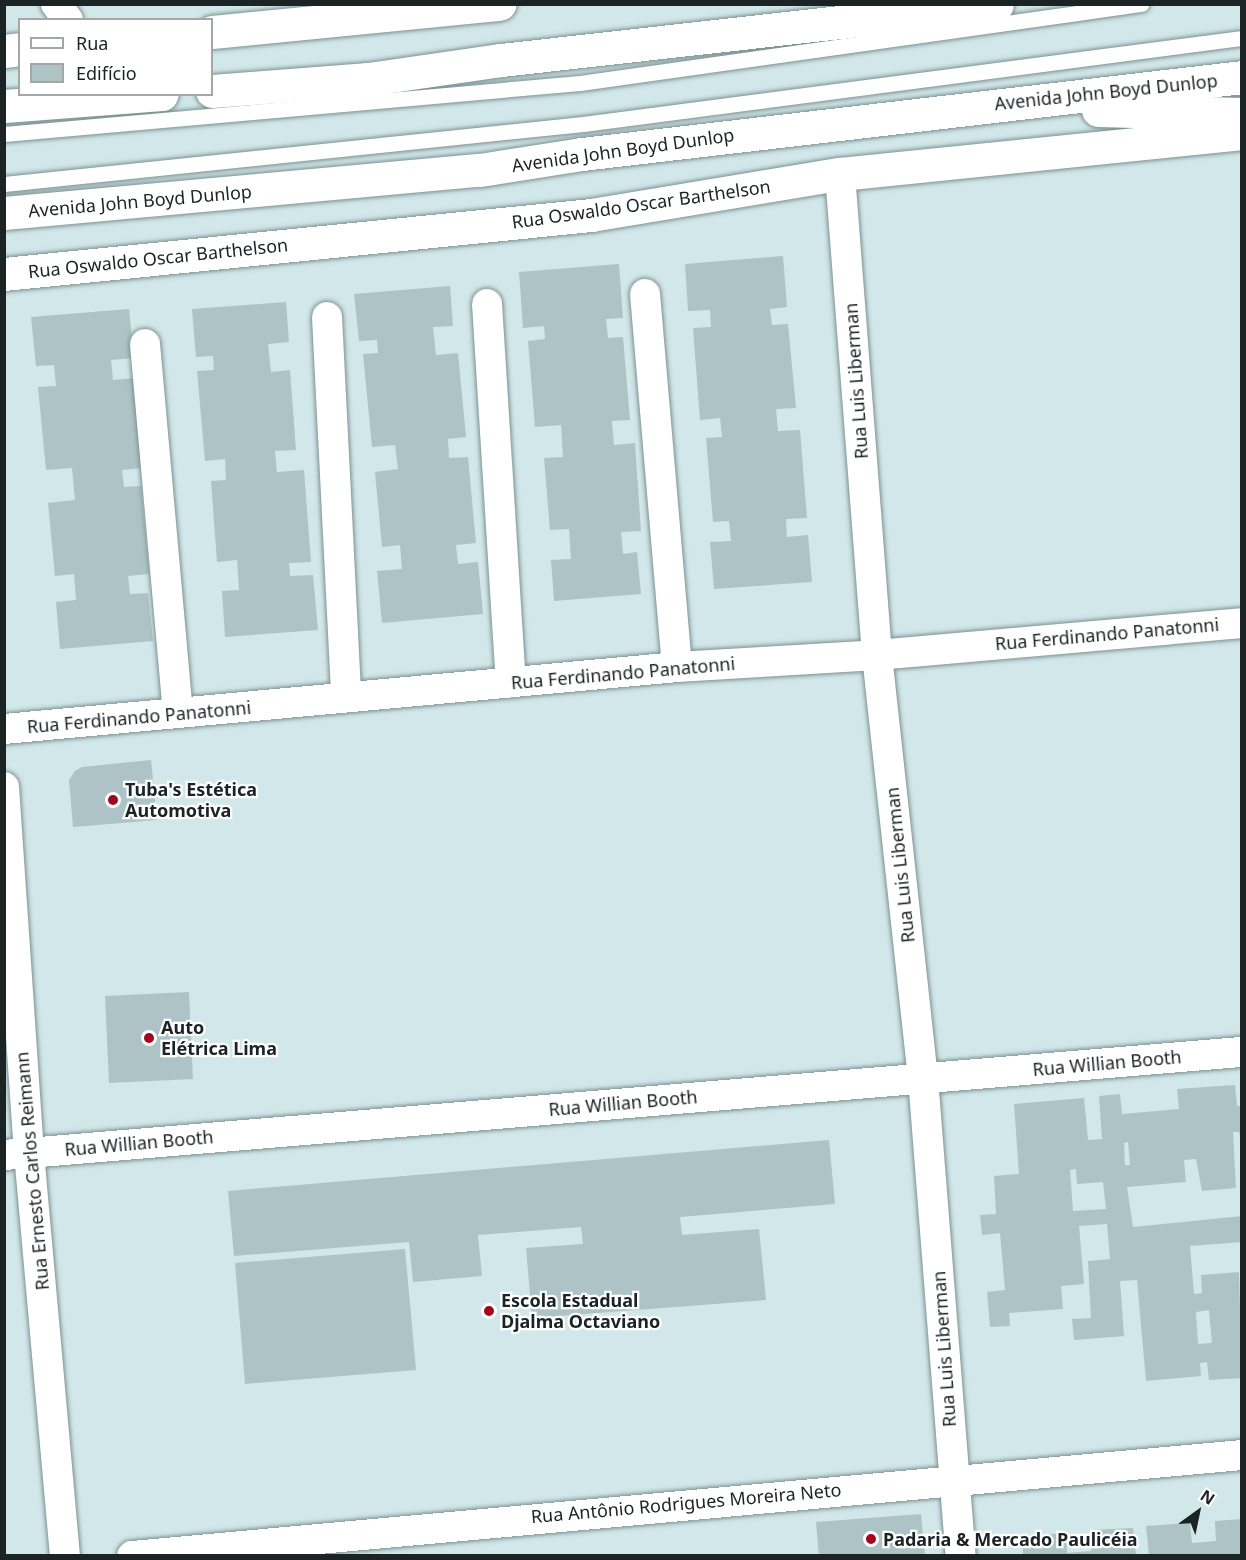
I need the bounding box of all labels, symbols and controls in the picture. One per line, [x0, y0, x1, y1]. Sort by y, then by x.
legend [18, 18, 213, 96]
text: Rua [76, 31, 108, 55]
text: Edifício [76, 61, 137, 85]
street label: Avenida John Boyd Dunlop [993, 70, 1219, 114]
street label: Avenida John Boyd Dunlop [510, 124, 736, 176]
street label: Rua Oswaldo Oscar Barthelson [510, 175, 772, 233]
street label: Avenida John Boyd Dunlop [27, 180, 253, 222]
street label: Rua Oswaldo Oscar Barthelson [27, 234, 289, 282]
street label: Rua Luis Liberman [840, 302, 872, 460]
street label: Rua Ferdinando Panatonni [994, 613, 1220, 655]
street label: Rua Ferdinando Panatonni [510, 652, 736, 694]
street label: Rua Ferdinando Panatonni [26, 696, 252, 738]
place label: Tuba's Estética Automotiva [125, 779, 257, 822]
street label: Rua Luis Liberman [881, 786, 919, 944]
marker: Tuba's Estética Automotiva [106, 793, 120, 807]
place label: Auto Elétrica Lima [161, 1017, 277, 1060]
marker: Auto Elétrica Lima [142, 1031, 156, 1045]
street label: Rua Willian Booth [1032, 1046, 1182, 1080]
street label: Rua Ernesto Carlos Reimann [11, 1051, 53, 1291]
street label: Rua Willian Booth [548, 1086, 698, 1120]
street label: Rua Willian Booth [64, 1126, 214, 1160]
street label: Rua Luis Liberman [928, 1270, 960, 1428]
place label: Escola Estadual Djalma Octaviano [501, 1290, 660, 1332]
marker: Escola Estadual Djalma Octaviano [482, 1304, 496, 1318]
street label: Rua Antônio Rodrigues Moreira Neto [530, 1479, 842, 1527]
north arrow [1168, 1482, 1228, 1542]
text: N [1196, 1484, 1219, 1510]
place label: Padaria & Mercado Paulicéia [883, 1528, 1138, 1550]
marker: Padaria & Mercado Paulicéia [864, 1532, 878, 1546]

